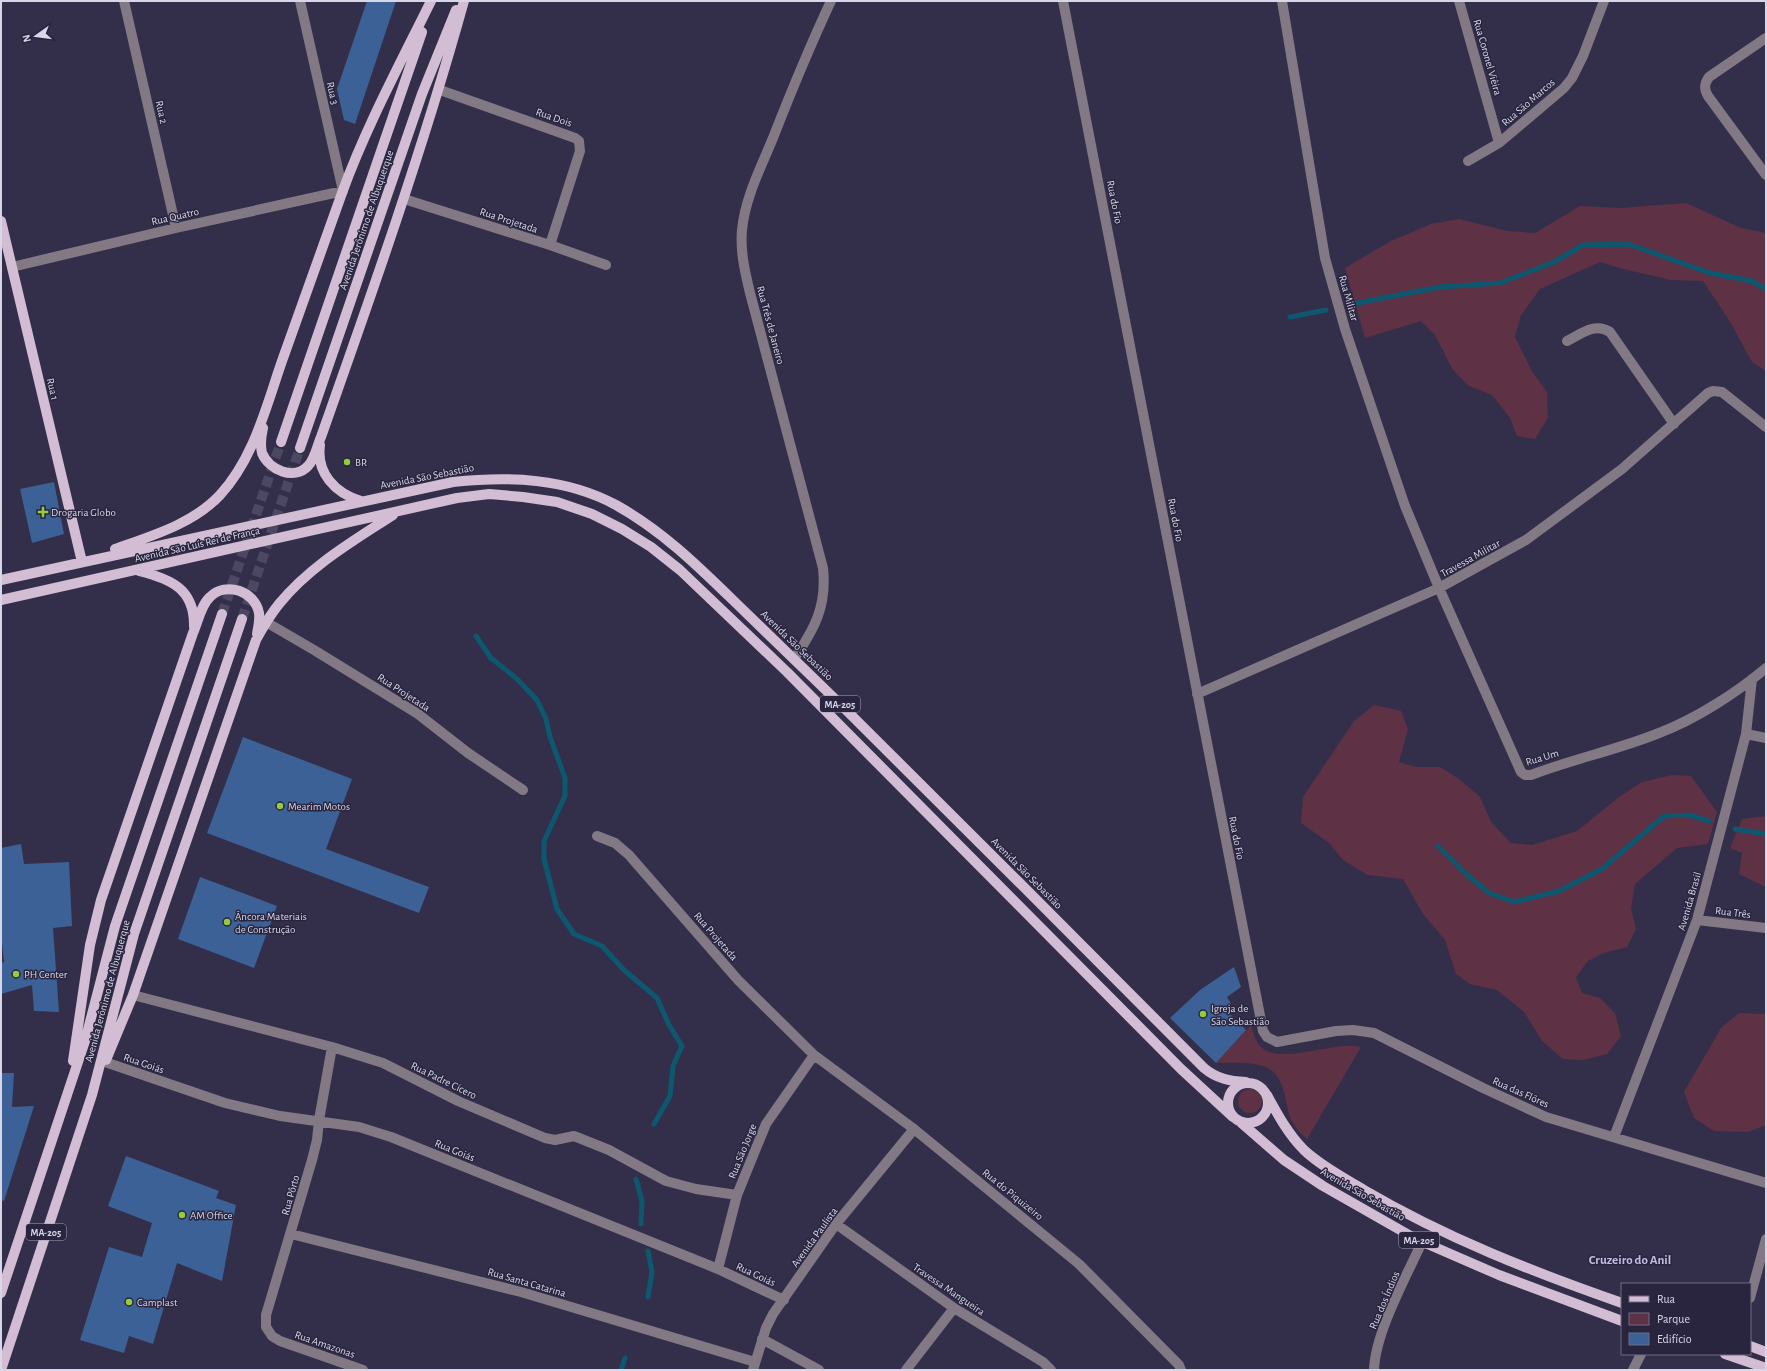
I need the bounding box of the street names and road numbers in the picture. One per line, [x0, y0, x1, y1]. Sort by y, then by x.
street label: Rua Coronel Viêira [1471, 18, 1504, 96]
street label: Rua São Marcos [1500, 76, 1557, 128]
street label: Rua 3 [325, 81, 341, 106]
street label: Rua 2 [154, 99, 170, 125]
street label: Rua Dois [534, 106, 573, 129]
street label: Avenida Jerônimo de Albuquerque [337, 149, 396, 292]
street label: Rua do Fio [1105, 179, 1124, 225]
street label: Rua Quatro [150, 206, 200, 227]
street label: Rua Projetada [478, 206, 539, 235]
street label: Rua Militar [1337, 274, 1360, 323]
street label: Rua Três de Janeiro [755, 285, 786, 366]
street label: Rua 1 [45, 377, 60, 401]
street label: Avenida São Sebastião [379, 462, 475, 491]
street label: Rua do Fio [1166, 497, 1185, 543]
street label: Avenida São Luís Rei de França [133, 525, 261, 564]
street label: Travessa Militar [1439, 537, 1502, 579]
street label: Avenida São Sebastião [759, 608, 835, 682]
street label: Rua Projetada [375, 671, 432, 713]
road number: MA-205 [820, 696, 860, 712]
street label: Rua Um [1524, 747, 1560, 768]
street label: Rua do Fio [1227, 815, 1246, 861]
street label: Avenida São Sebastião [989, 836, 1064, 911]
street label: Avenida Brasil [1676, 871, 1703, 932]
street label: Rua Três [1715, 905, 1751, 920]
street label: Rua Projetada [692, 910, 740, 963]
street label: Avenida Jerônimo de Albuquerque [83, 919, 132, 1064]
street label: Rua Goiás [122, 1051, 165, 1076]
street label: Rua Padre Cícero [409, 1060, 478, 1101]
street label: Rua das Flôres [1491, 1075, 1551, 1110]
street label: Rua São Jorge [726, 1122, 758, 1180]
street label: Rua Goiás [433, 1137, 476, 1163]
street label: Avenida São Sebastião [1319, 1166, 1407, 1223]
street label: Rua do Piquizeiro [980, 1167, 1045, 1222]
street label: Rua Pôrto [280, 1174, 301, 1216]
street label: Avenida Paulista [789, 1205, 840, 1269]
road number: MA-205 [26, 1224, 66, 1240]
road number: MA-205 [1399, 1232, 1439, 1248]
street label: Rua Goiás [734, 1261, 777, 1288]
street label: Travessa Mangueira [911, 1261, 987, 1317]
street label: Rua Santa Catarina [487, 1266, 567, 1299]
street label: Rua dos Índios [1366, 1269, 1402, 1331]
street label: Rua Amazonas [293, 1329, 356, 1360]

